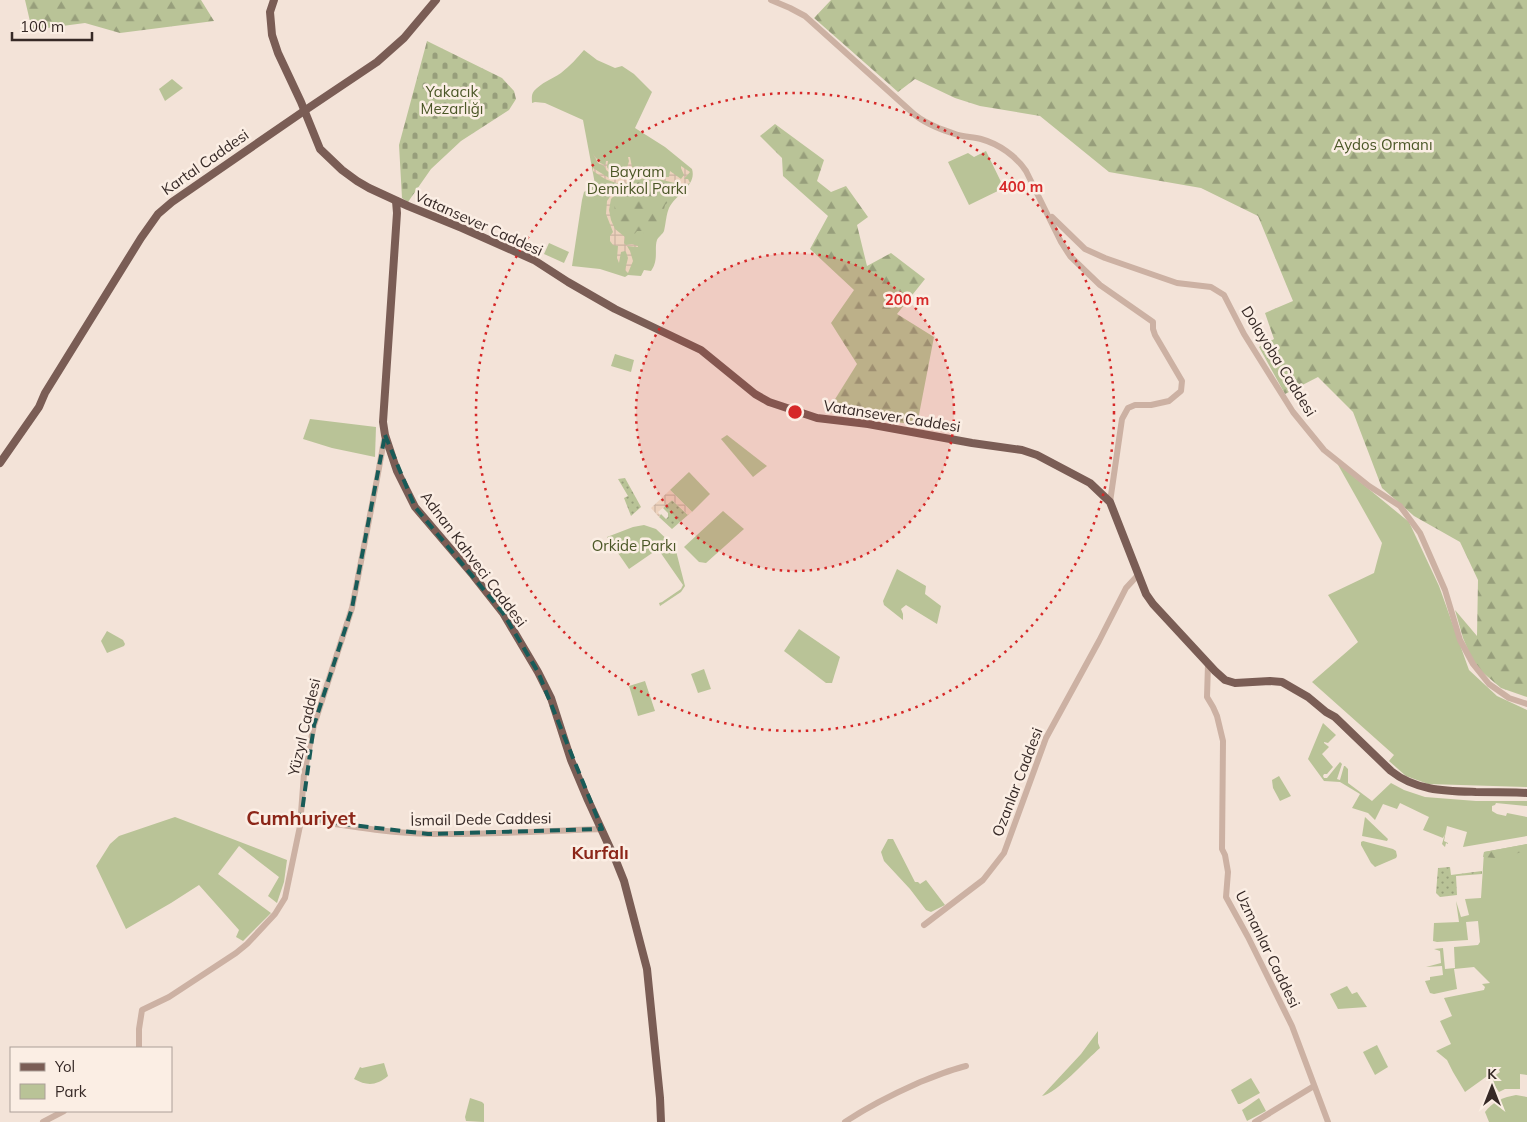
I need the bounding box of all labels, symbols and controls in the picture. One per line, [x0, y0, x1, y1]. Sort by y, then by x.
scale bar [12, 10, 92, 42]
text: 100 m [20, 17, 64, 36]
park label: Yakacık Mezarlığı [421, 82, 483, 118]
street label: Kartal Caddesi [158, 125, 252, 199]
park label: Aydos Ormanı [1334, 135, 1432, 154]
park label: Bayram Demirkol Parkı [587, 162, 687, 198]
text: 400 m [999, 177, 1043, 196]
street label: Vatansever Caddesi [412, 186, 546, 260]
text: 200 m [885, 290, 929, 309]
street label: Dolayoba Caddesi [1237, 302, 1321, 420]
street label: Vatansever Caddesi [822, 396, 962, 436]
centre of rings [786, 403, 804, 421]
street label: Adnan Kahveci Caddesi [417, 487, 531, 631]
park label: Orkide Parkı [592, 536, 676, 555]
street label: Yüzyıl Caddesi [283, 676, 324, 779]
street label: Ozanlar Caddesi [987, 725, 1047, 839]
district label: Cumhuriyet [246, 805, 356, 830]
street label: İsmail Dede Caddesi [410, 808, 552, 830]
district label: Kurfalı [571, 841, 629, 864]
street label: Uzmanlar Caddesi [1231, 887, 1305, 1011]
legend [10, 1047, 172, 1112]
text: Yol [54, 1057, 75, 1076]
north arrow [1467, 1062, 1517, 1112]
text: K [1487, 1065, 1497, 1083]
text: Park [55, 1082, 87, 1101]

